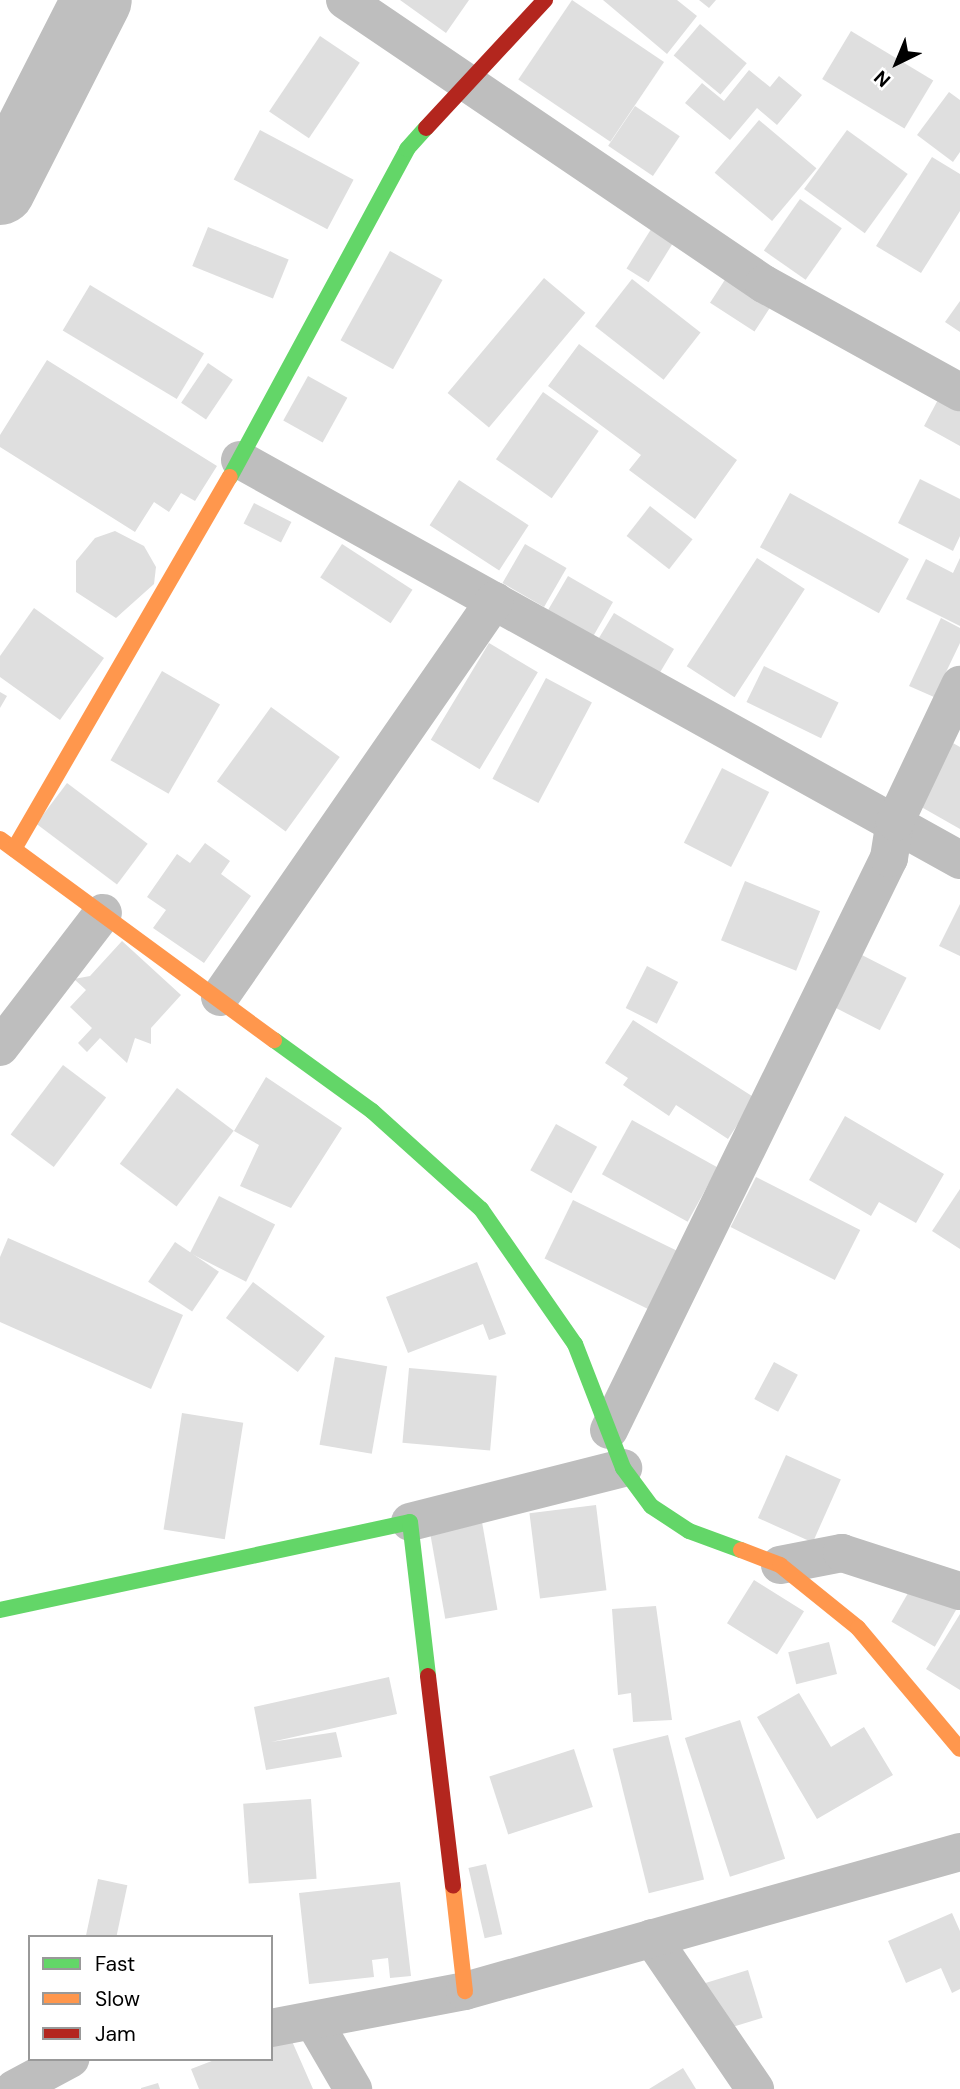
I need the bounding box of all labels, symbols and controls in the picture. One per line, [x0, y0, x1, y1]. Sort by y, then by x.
north arrow [862, 28, 932, 98]
text: N [869, 65, 896, 93]
legend [28, 1935, 273, 2061]
text: Fast [95, 1950, 135, 1978]
text: Slow [95, 1985, 140, 2013]
text: Jam [95, 2020, 136, 2048]

